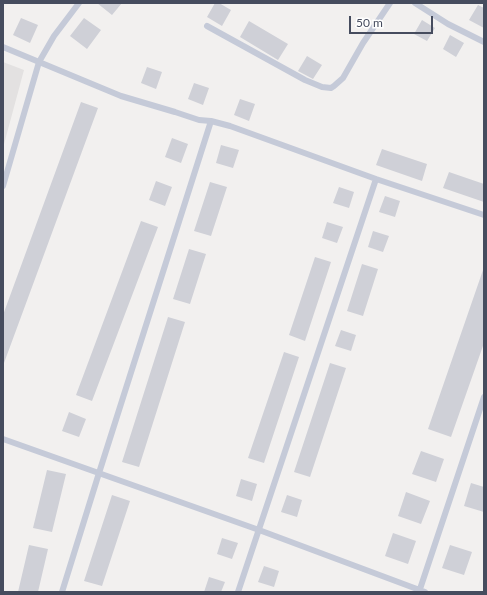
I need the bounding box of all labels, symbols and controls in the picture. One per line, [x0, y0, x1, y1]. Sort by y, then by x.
scale bar [351, 8, 435, 34]
text: 50 m [356, 15, 383, 30]

